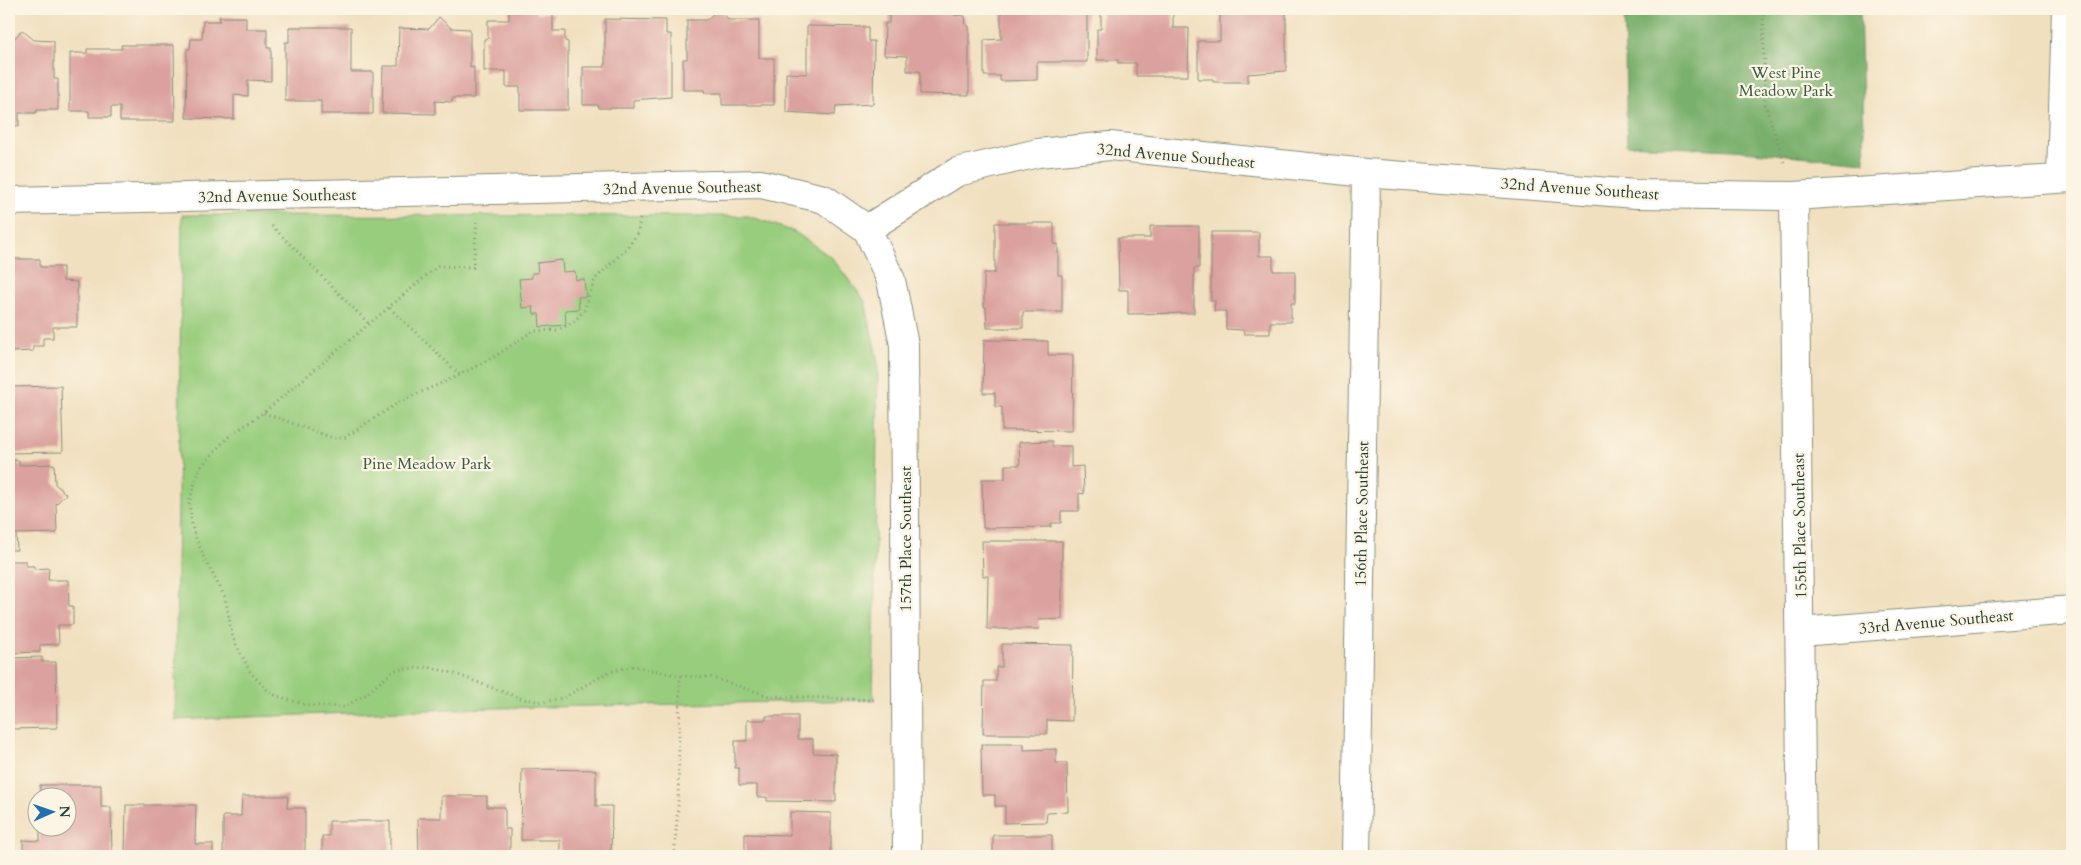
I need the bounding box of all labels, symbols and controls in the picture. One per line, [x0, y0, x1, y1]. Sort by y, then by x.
park label: West Pine Meadow Park [1739, 62, 1834, 102]
street label: 32nd Avenue Southeast [1096, 138, 1256, 174]
street label: 32nd Avenue Southeast [1500, 173, 1660, 205]
street label: 32nd Avenue Southeast [603, 176, 761, 200]
street label: 32nd Avenue Southeast [198, 184, 356, 208]
street label: 156th Place Southeast [1350, 441, 1374, 587]
park label: Pine Meadow Park [363, 453, 492, 475]
street label: 155th Place Southeast [1788, 453, 1812, 599]
street label: 157th Place Southeast [895, 466, 917, 612]
street label: 33rd Avenue Southeast [1858, 604, 2014, 640]
north arrow [28, 788, 78, 838]
text: N [55, 805, 74, 818]

